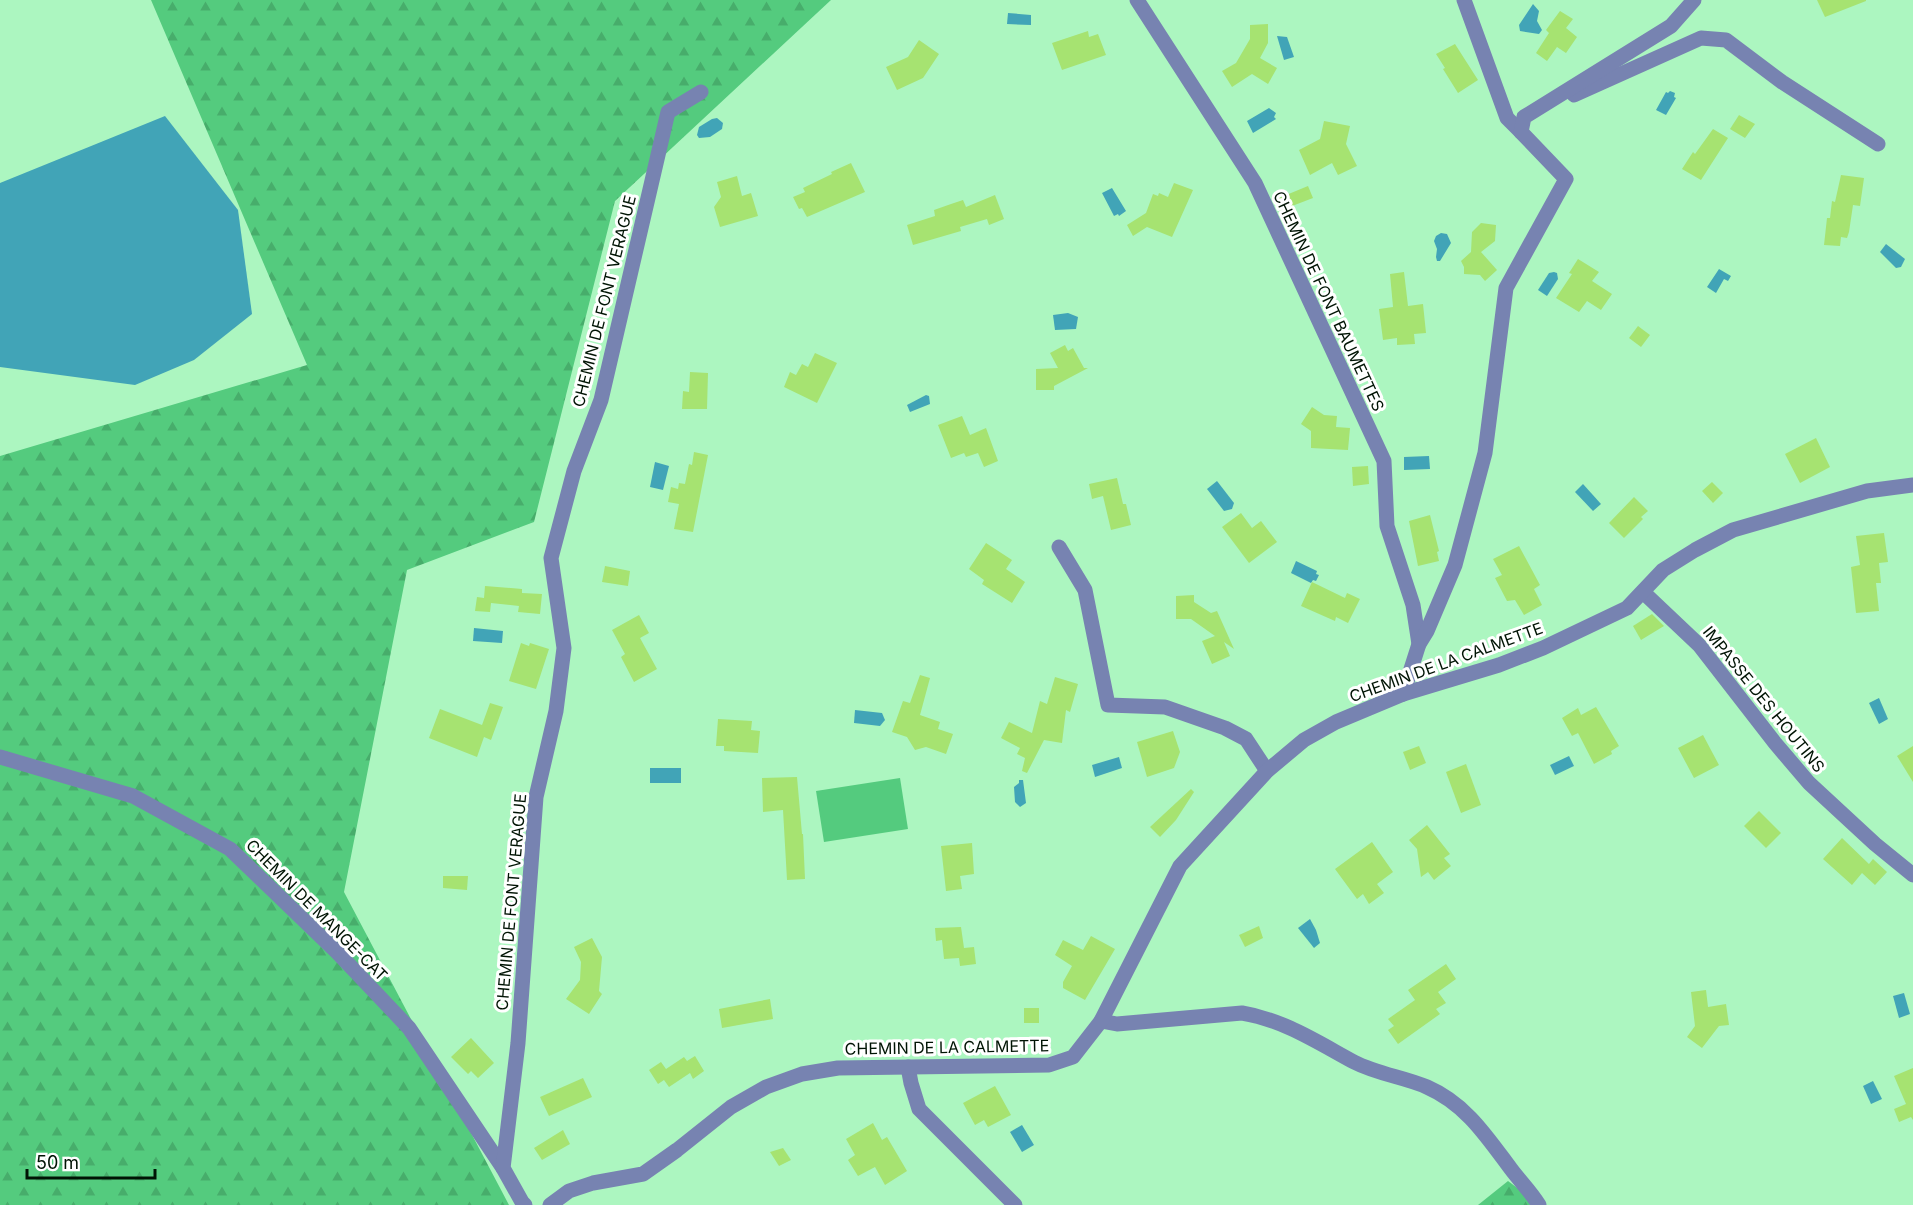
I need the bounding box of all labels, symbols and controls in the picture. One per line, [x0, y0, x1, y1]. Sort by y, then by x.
street label: CHEMIN DE FONT BAUMETTES [1269, 188, 1389, 414]
street label: CHEMIN DE FONT VERAGUE [568, 193, 640, 409]
street label: CHEMIN DE LA CALMETTE [1346, 618, 1546, 706]
street label: IMPASSE DES HOUTINS [1699, 622, 1829, 776]
street label: CHEMIN DE FONT VERAGUE [492, 793, 530, 1011]
street label: CHEMIN DE MANGE-CAT [242, 835, 392, 985]
street label: CHEMIN DE LA CALMETTE [845, 1035, 1049, 1059]
scale bar [27, 1142, 154, 1180]
text: 50 m [36, 1152, 79, 1173]

